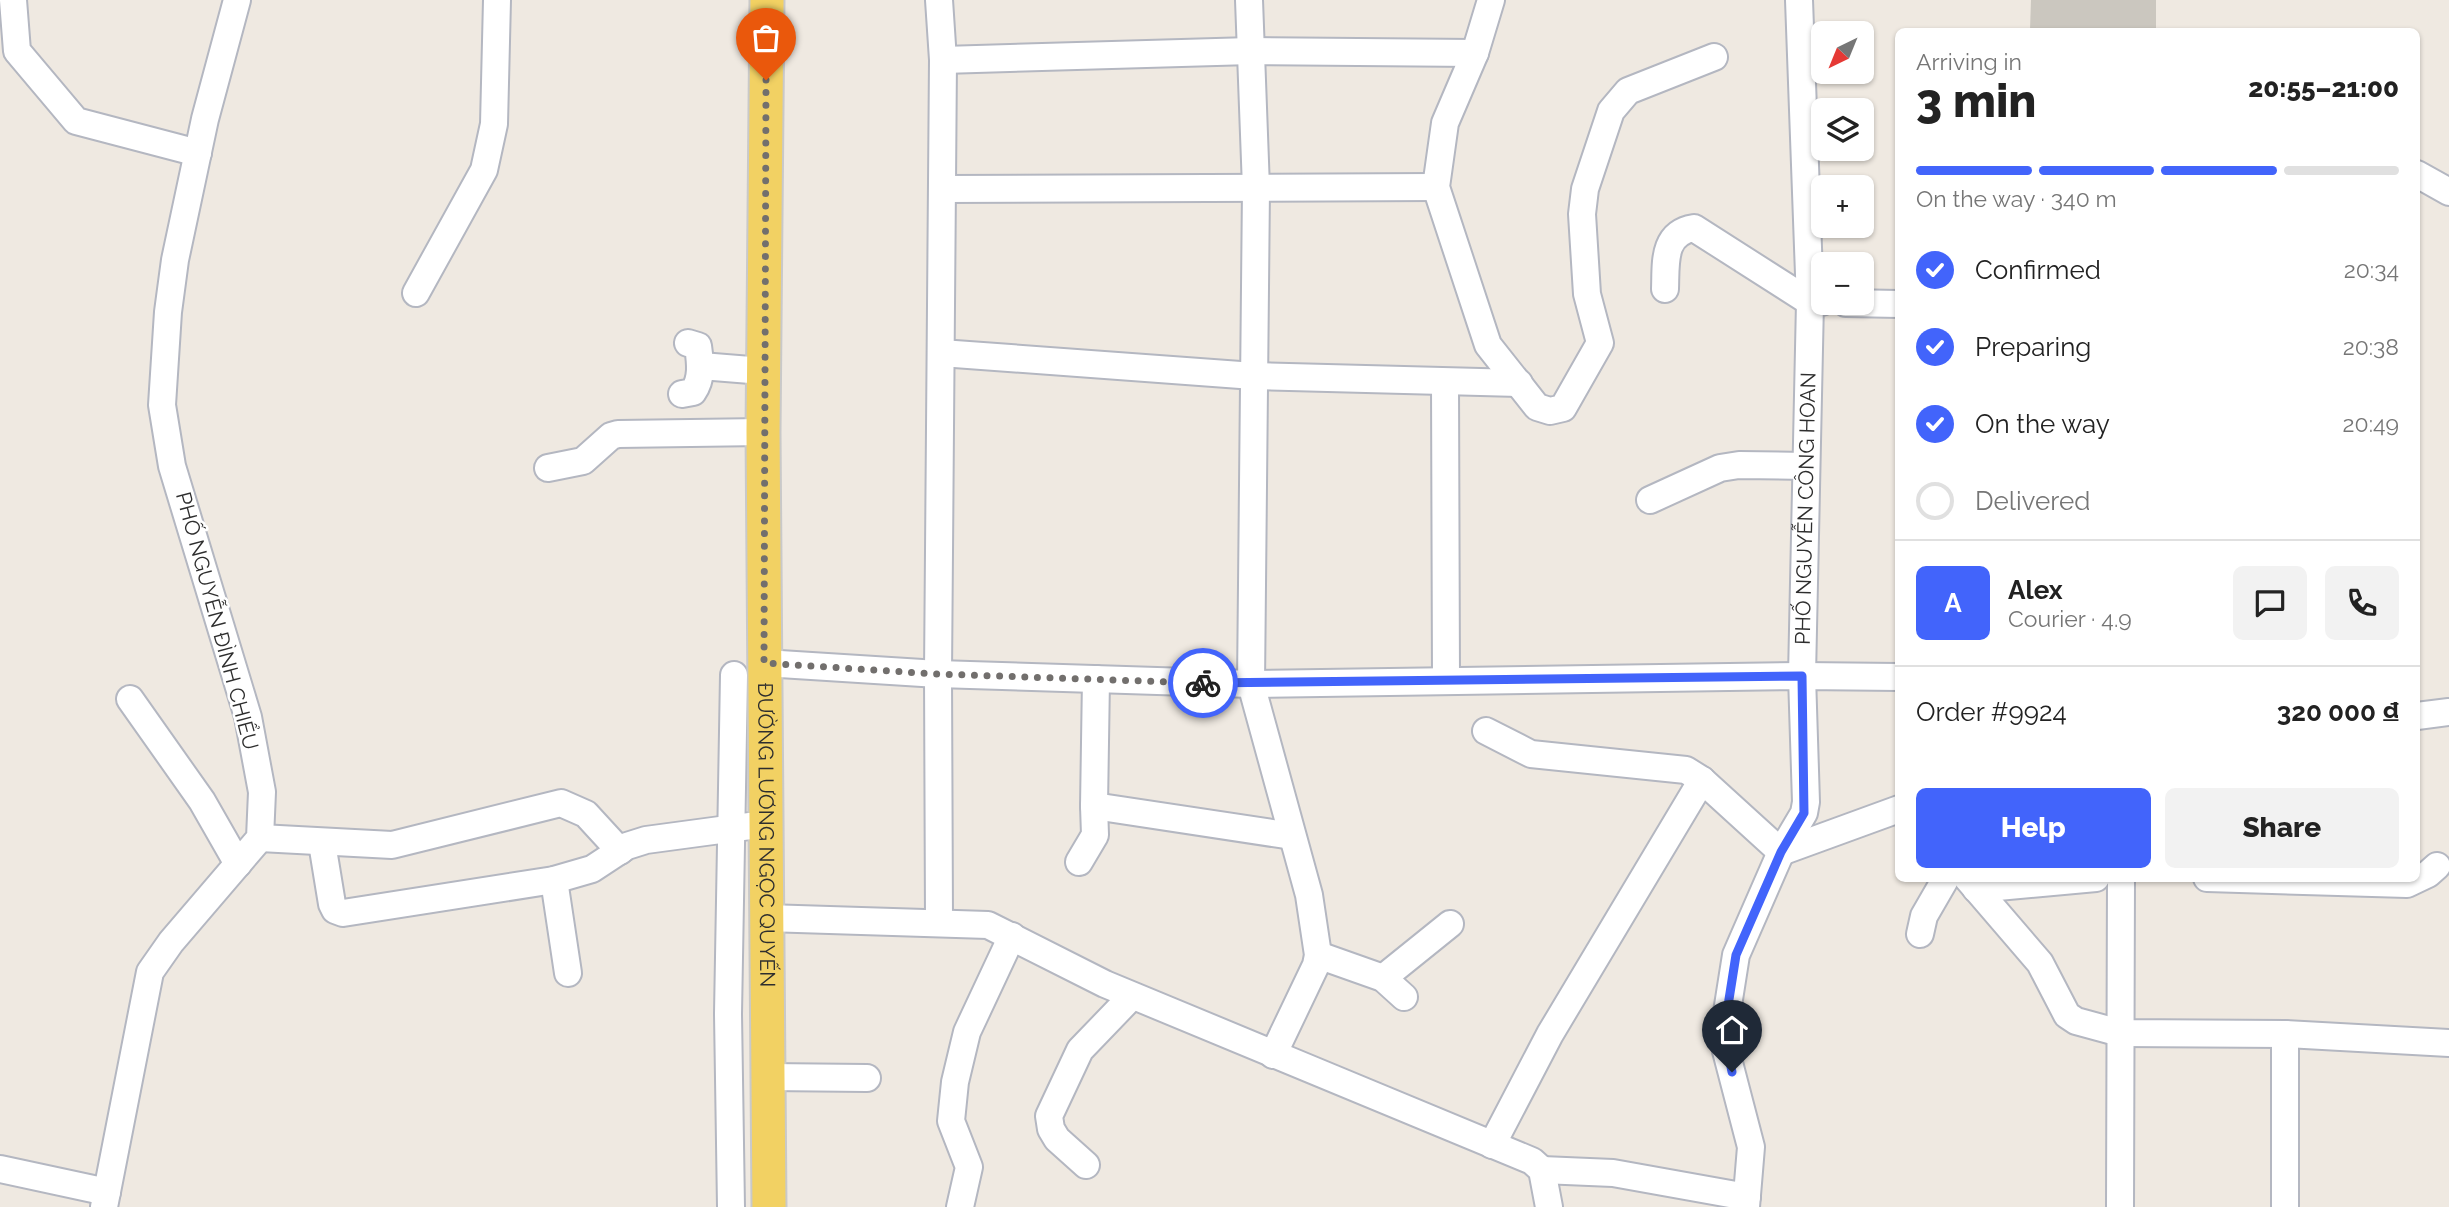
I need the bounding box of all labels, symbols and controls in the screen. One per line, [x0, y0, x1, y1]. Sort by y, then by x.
pin [736, 8, 796, 80]
icon: bag [747, 19, 785, 57]
north arrow [1811, 21, 1874, 84]
map controls [1811, 21, 1874, 315]
text: Arriving in [1916, 48, 2022, 75]
text: 20:55–21:00 [2248, 73, 2399, 103]
text: 3 min [1916, 74, 2036, 128]
button: layers [1811, 98, 1874, 161]
button: + [1811, 175, 1874, 238]
text: On the way · 340 m [1916, 185, 2117, 212]
icon: check [1916, 251, 1954, 289]
button: − [1811, 252, 1874, 315]
text: Confirmed [1975, 255, 2101, 285]
text: 20:34 [2344, 256, 2399, 283]
icon: check [1916, 328, 1954, 366]
text: Preparing [1975, 332, 2091, 362]
text: 20:38 [2343, 333, 2399, 360]
street label: PHỐ NGUYỄN CÔNG HOAN [1790, 372, 1820, 645]
icon: check [1916, 405, 1954, 443]
text: On the way [1975, 409, 2110, 439]
text: 20:49 [2343, 410, 2399, 437]
text: Delivered [1975, 486, 2090, 516]
street label: PHỐ NGUYỄN ĐÌNH CHIỂU [171, 489, 265, 753]
button: chat [2233, 566, 2307, 640]
button: phone [2325, 566, 2399, 640]
text: Alex [2008, 575, 2063, 605]
text: A [1944, 588, 1962, 618]
text: Courier · 4.9 [2008, 605, 2132, 632]
courier [1168, 648, 1238, 718]
icon: bike [1184, 664, 1222, 702]
street label: ĐƯỜNG LƯƠNG NGỌC QUYẾN [753, 682, 780, 988]
text: Order #9924 [1916, 697, 2067, 727]
text: 320 000 ₫ [2277, 697, 2399, 727]
button: Help [1916, 788, 2151, 868]
button: Share [2165, 788, 2399, 868]
pin [1702, 1000, 1762, 1072]
icon: home [1713, 1011, 1751, 1049]

